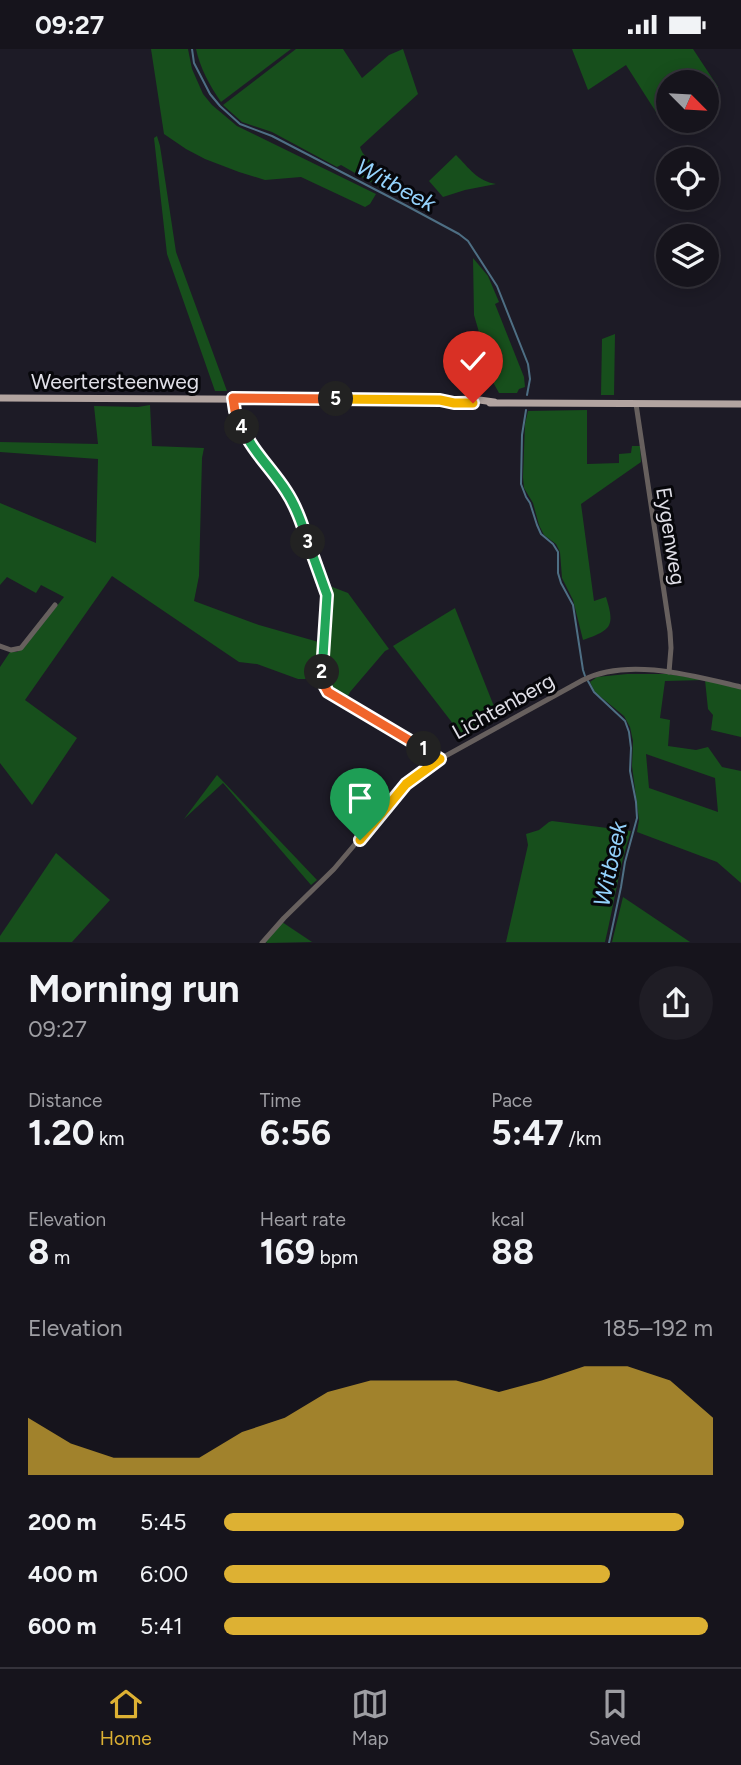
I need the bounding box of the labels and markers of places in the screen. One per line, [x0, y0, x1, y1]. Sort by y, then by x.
pin [443, 331, 503, 403]
pin: 5 [318, 381, 354, 417]
pin: 4 [224, 409, 260, 445]
pin: 3 [290, 525, 326, 559]
pin: 2 [304, 655, 340, 689]
pin: 1 [406, 731, 442, 767]
pin [330, 768, 390, 840]

